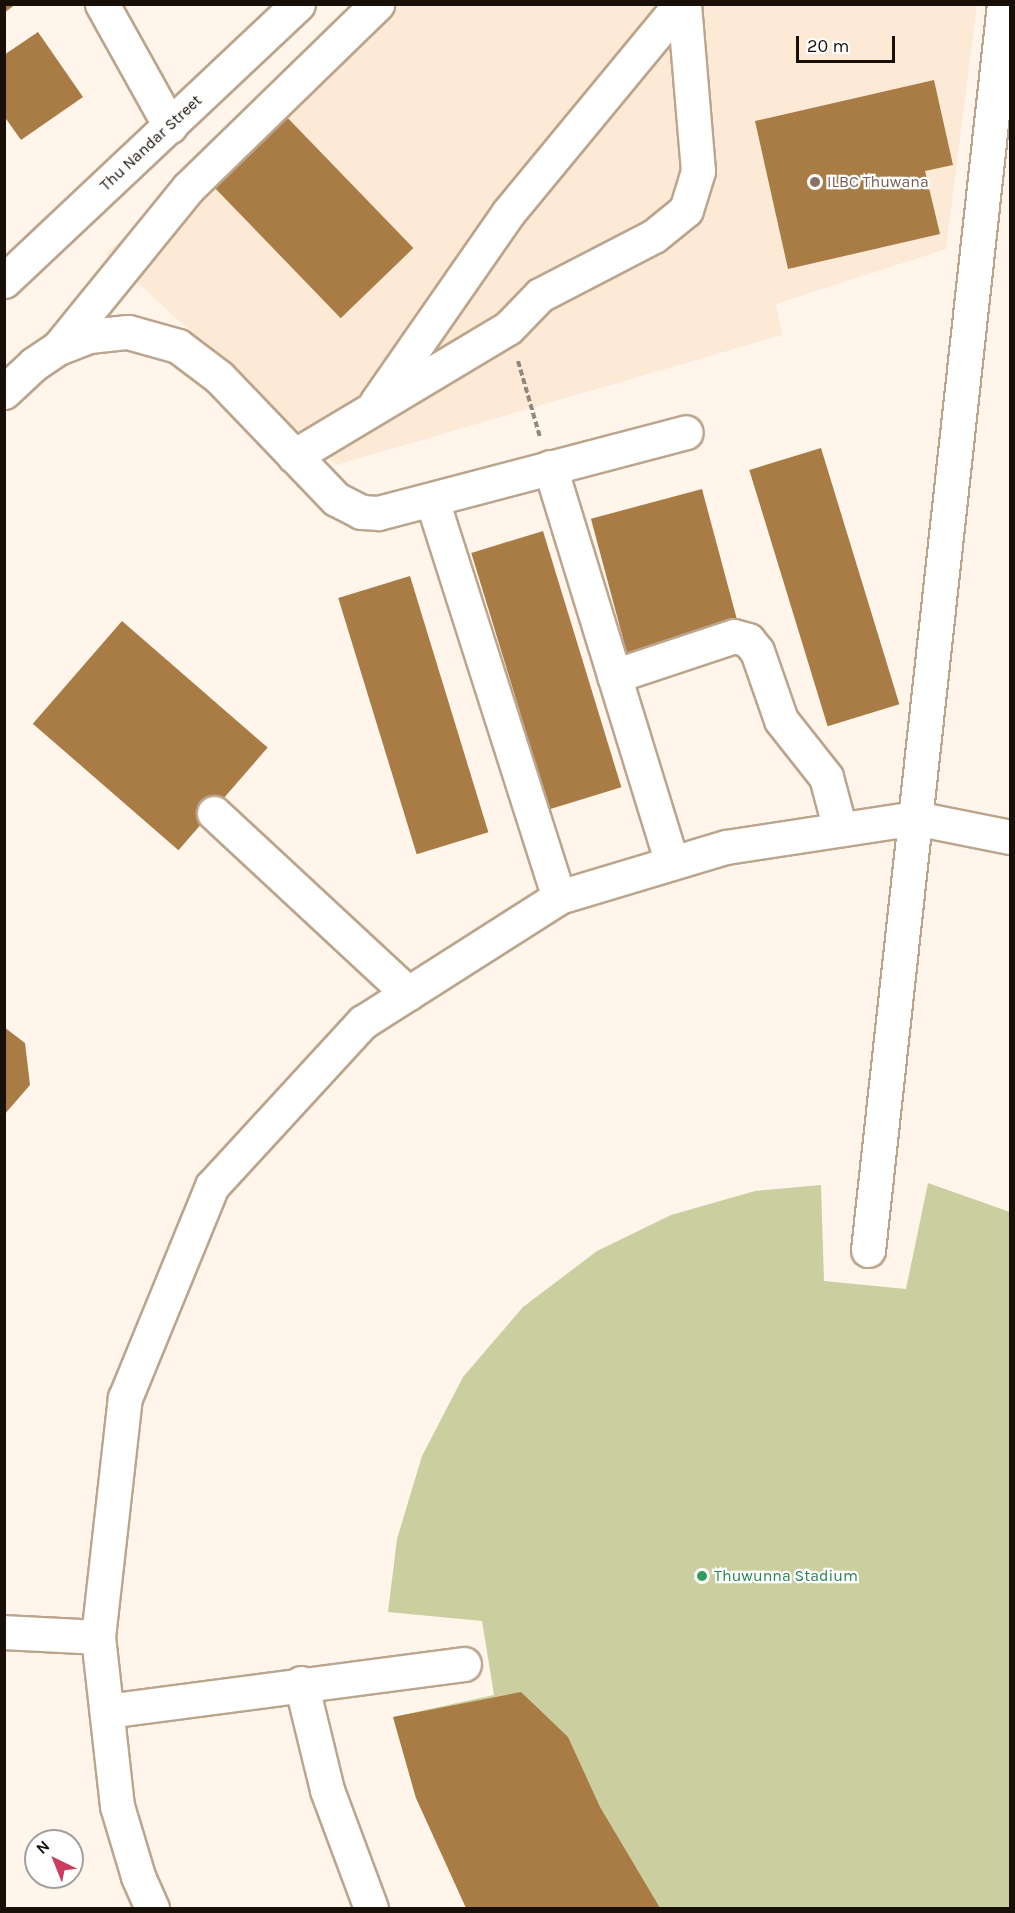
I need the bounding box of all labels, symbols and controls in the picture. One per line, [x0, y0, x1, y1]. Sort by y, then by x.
scale bar [799, 24, 898, 62]
text: 20 m [807, 35, 849, 57]
street label: Thu Nandar Street [96, 91, 206, 195]
place label: ILBC Thuwana [827, 172, 929, 192]
marker: ILBC Thuwana [808, 175, 822, 189]
place label: Thuwunna Stadium [714, 1566, 858, 1586]
marker: Thuwunna Stadium [695, 1569, 709, 1583]
north arrow [24, 1829, 84, 1889]
text: N [32, 1836, 53, 1858]

